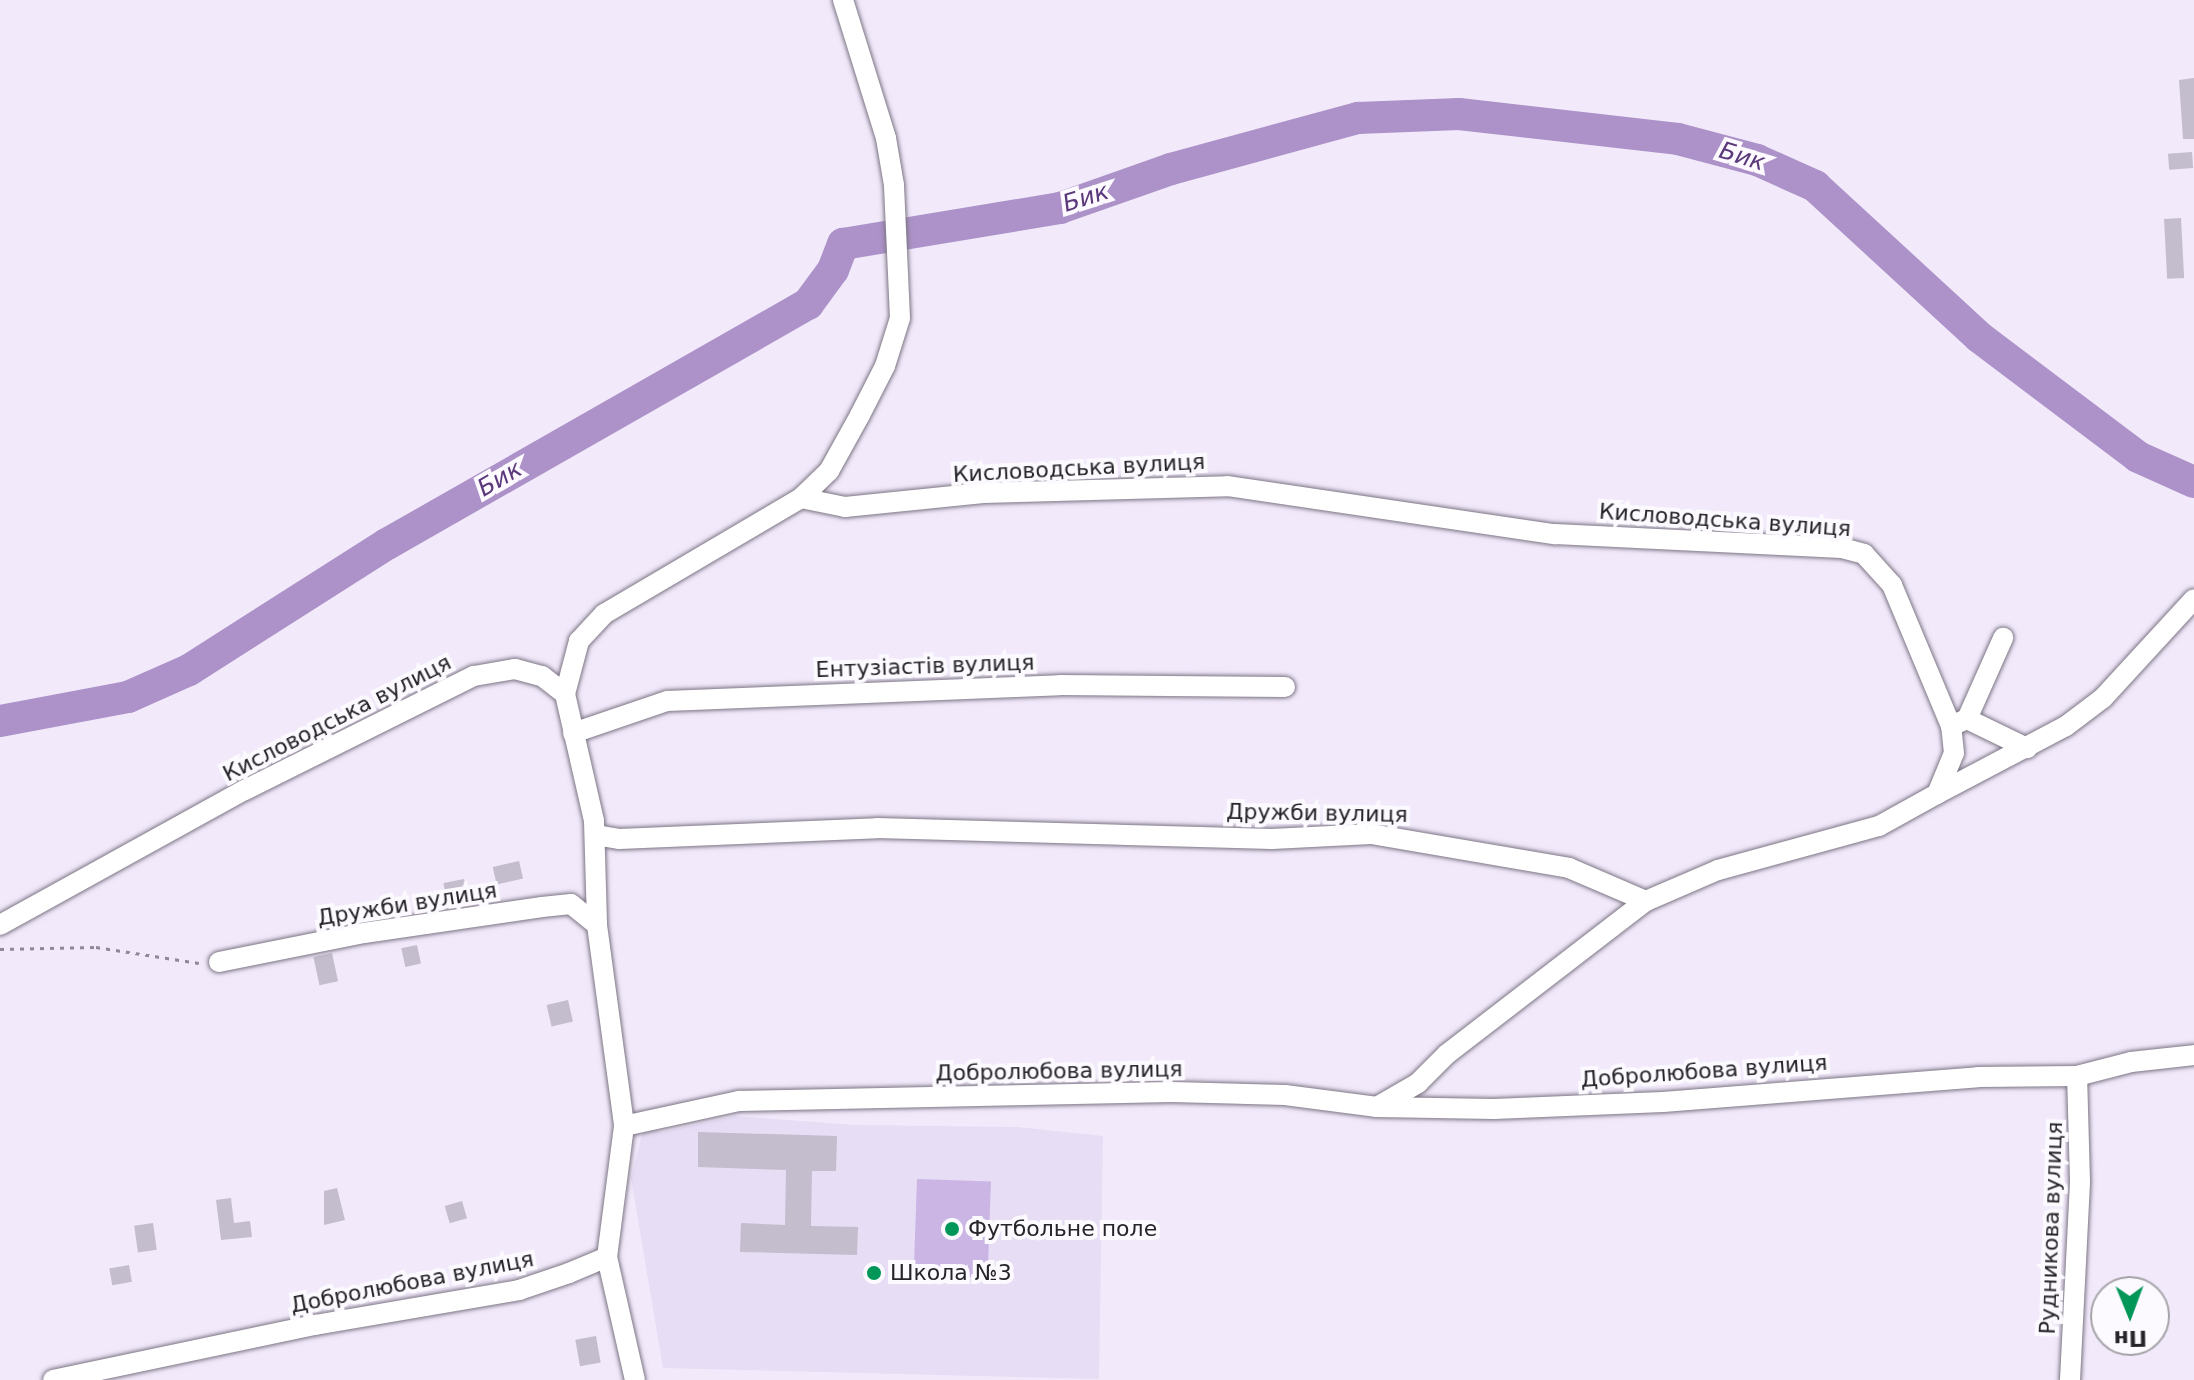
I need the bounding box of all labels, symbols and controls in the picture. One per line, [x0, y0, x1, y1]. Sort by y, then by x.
water label: Бик [1716, 136, 1768, 178]
water label: Бик [1059, 177, 1113, 219]
street label: Кисловодська вулиця [952, 448, 1206, 488]
water label: Бик [473, 455, 527, 503]
street label: Кисловодська вулиця [1598, 498, 1852, 542]
street label: Кисловодська вулиця [218, 649, 456, 787]
street label: Ентузіастів вулиця [815, 649, 1035, 683]
street label: Дружби вулиця [1226, 798, 1408, 828]
street label: Дружби вулиця [315, 877, 499, 931]
street label: Добролюбова вулиця [1580, 1049, 1828, 1093]
street label: Добролюбова вулиця [935, 1056, 1183, 1086]
street label: Рудникова вулиця [2034, 1121, 2068, 1335]
place label: Футбольне поле [968, 1216, 1157, 1242]
marker: Футбольне поле [943, 1220, 961, 1238]
street label: Добролюбова вулиця [288, 1245, 536, 1319]
place label: Школа №3 [890, 1260, 1012, 1286]
marker: Школа №3 [865, 1264, 883, 1282]
north arrow [2090, 1276, 2170, 1356]
text: Пн [2113, 1326, 2147, 1351]

